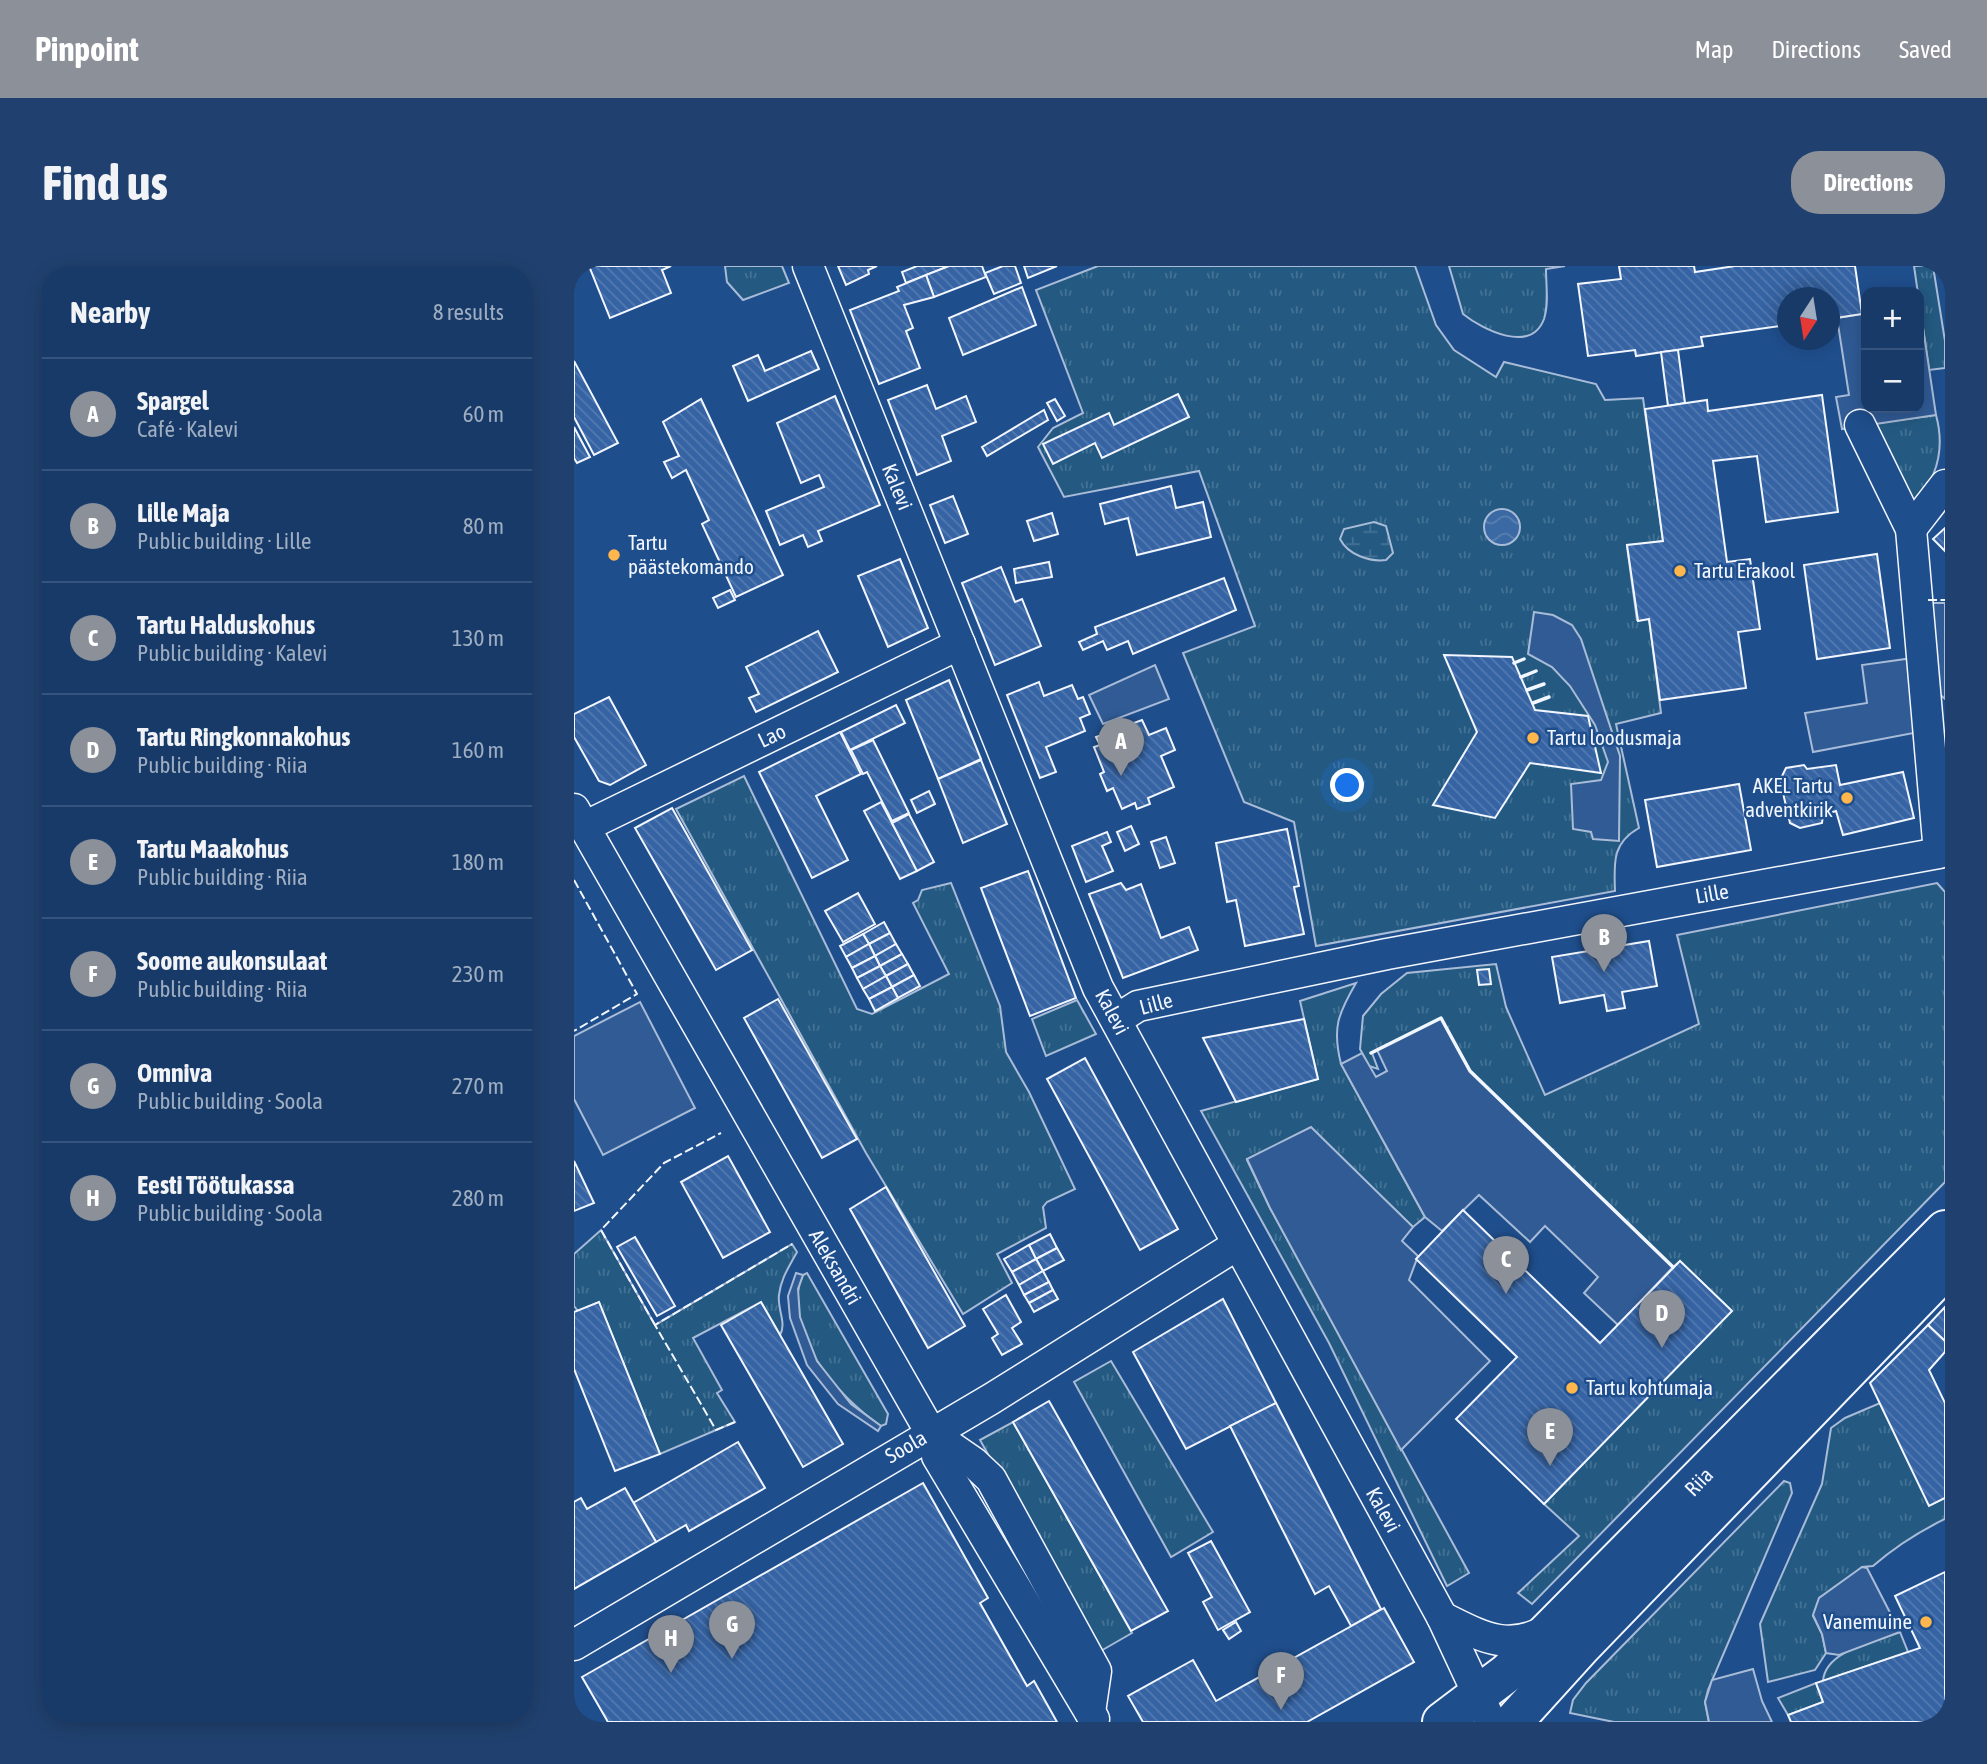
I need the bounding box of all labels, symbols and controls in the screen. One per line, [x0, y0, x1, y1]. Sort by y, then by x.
text: Pinpoint [35, 30, 139, 68]
text: Map [1695, 36, 1733, 63]
text: Directions [1771, 36, 1861, 63]
text: Saved [1899, 36, 1952, 63]
button: Directions [1791, 151, 1945, 214]
text: Find us [42, 154, 168, 210]
north arrow [1777, 287, 1840, 350]
map controls [1861, 287, 1924, 413]
button: + [1861, 287, 1924, 350]
text: Nearby [70, 295, 150, 329]
text: 8 results [433, 299, 504, 325]
button: − [1861, 350, 1924, 413]
text: Spargel [137, 386, 209, 416]
text: A [87, 401, 99, 427]
text: 60 m [463, 401, 504, 427]
text: Café · Kalevi [137, 416, 238, 442]
street label: Kalevi [878, 460, 918, 513]
text: Lille Maja [137, 498, 230, 528]
text: B [88, 513, 98, 539]
text: 80 m [463, 513, 504, 539]
text: Public building · Lille [137, 528, 312, 554]
place label: Tartu päästekomando [628, 530, 754, 578]
marker: Tartu päästekomando [606, 547, 622, 563]
place label: Tartu Erakool [1694, 558, 1796, 582]
marker: Tartu Erakool [1672, 563, 1688, 579]
text: Tartu Halduskohus [137, 610, 315, 640]
text: C [88, 625, 98, 651]
text: 130 m [452, 625, 504, 651]
text: Public building · Kalevi [137, 640, 327, 666]
street label: Lao [754, 718, 789, 752]
pin: A [1098, 718, 1144, 776]
text: Tartu Ringkonnakohus [137, 722, 350, 752]
place label: Tartu loodusmaja [1547, 725, 1682, 749]
marker: Tartu loodusmaja [1525, 730, 1541, 746]
text: D [87, 737, 99, 763]
text: 160 m [452, 737, 504, 763]
text: Public building · Riia [137, 752, 308, 778]
your location [1330, 768, 1364, 802]
place label: AKEL Tartu adventkirik [1745, 773, 1833, 821]
marker: AKEL Tartu adventkirik [1839, 790, 1855, 806]
text: Tartu Maakohus [137, 834, 289, 864]
text: E [88, 849, 98, 875]
text: 180 m [452, 849, 504, 875]
text: Public building · Riia [137, 864, 308, 890]
street label: Lille [1693, 878, 1730, 908]
pin: B [1581, 914, 1627, 972]
text: Soome aukonsulaat [137, 946, 327, 976]
text: F [88, 961, 98, 987]
text: 230 m [452, 961, 504, 987]
text: Public building · Riia [137, 976, 308, 1002]
street label: Kalevi [1091, 985, 1135, 1038]
street label: Lille [1136, 987, 1175, 1019]
text: Omniva [137, 1058, 212, 1088]
text: G [87, 1073, 99, 1099]
text: 270 m [452, 1073, 504, 1099]
text: Public building · Soola [137, 1088, 323, 1114]
text: Eesti Töötukassa [137, 1170, 294, 1200]
text: H [86, 1185, 100, 1211]
text: 280 m [452, 1185, 504, 1211]
text: Public building · Soola [137, 1200, 323, 1226]
street label: Aleksandri [805, 1225, 867, 1308]
pin: C [1483, 1236, 1529, 1294]
pin: D [1639, 1290, 1685, 1348]
place label: Tartu kohtumaja [1586, 1375, 1713, 1399]
marker: Tartu kohtumaja [1564, 1380, 1580, 1396]
pin: E [1527, 1408, 1573, 1466]
street label: Soola [880, 1425, 931, 1467]
street label: Riia [1679, 1462, 1717, 1500]
street label: Kalevi [1362, 1483, 1406, 1536]
pin: G [709, 1601, 755, 1659]
place label: Vanemuine [1823, 1609, 1912, 1633]
marker: Vanemuine [1918, 1614, 1934, 1630]
pin: H [648, 1615, 694, 1673]
pin: F [1258, 1652, 1304, 1710]

